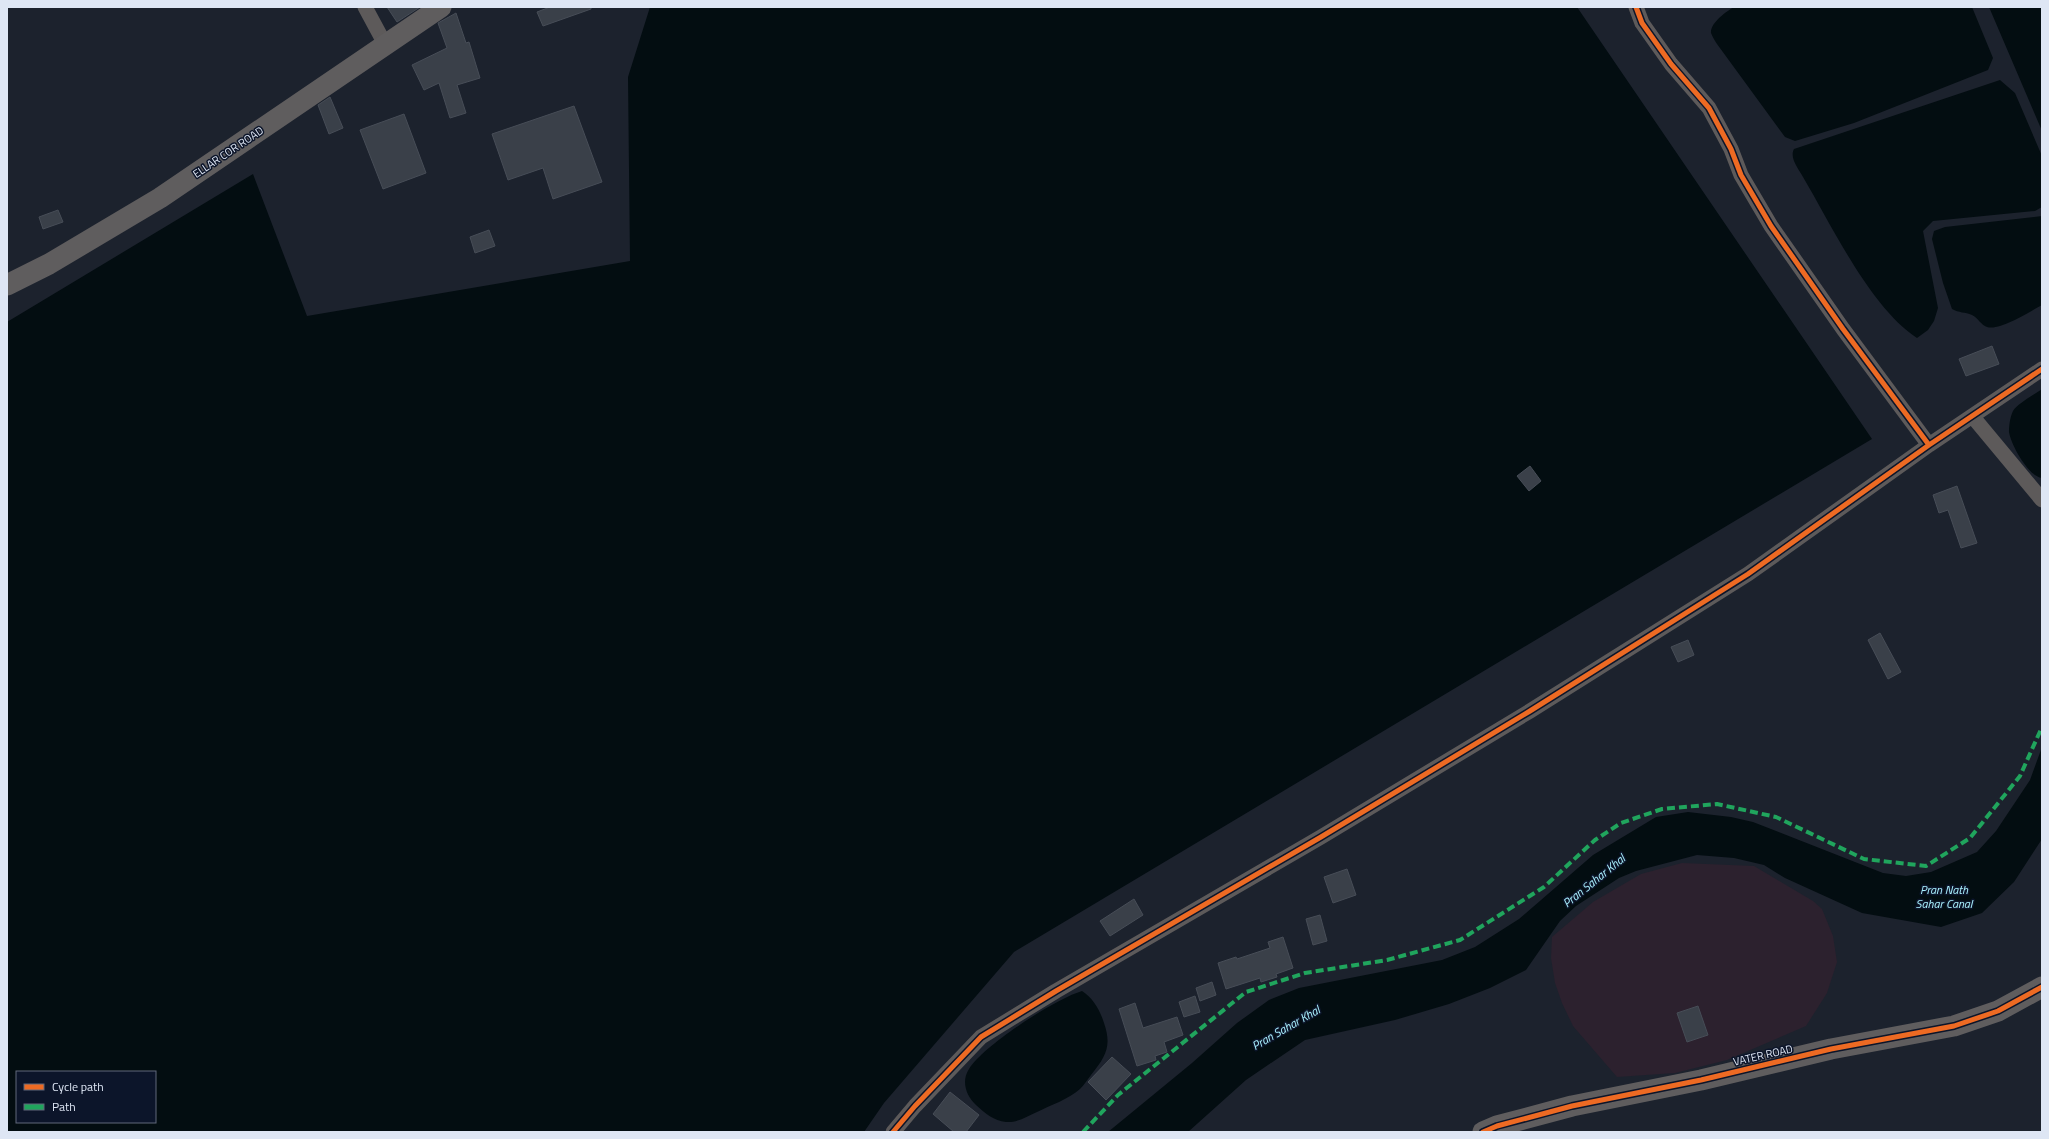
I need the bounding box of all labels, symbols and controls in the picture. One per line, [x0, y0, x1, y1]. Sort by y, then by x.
street label: ELLAR COR ROAD [189, 122, 267, 182]
water label: Pran Sahar Khal [1558, 848, 1630, 912]
water label: Pran Nath Sahar Canal [1916, 880, 1974, 913]
water label: Pran Sahar Khal [1248, 1000, 1325, 1055]
street label: VATER ROAD [1732, 1040, 1794, 1070]
legend [16, 1071, 156, 1123]
text: Cycle path [52, 1077, 104, 1096]
text: Path [52, 1097, 76, 1116]

